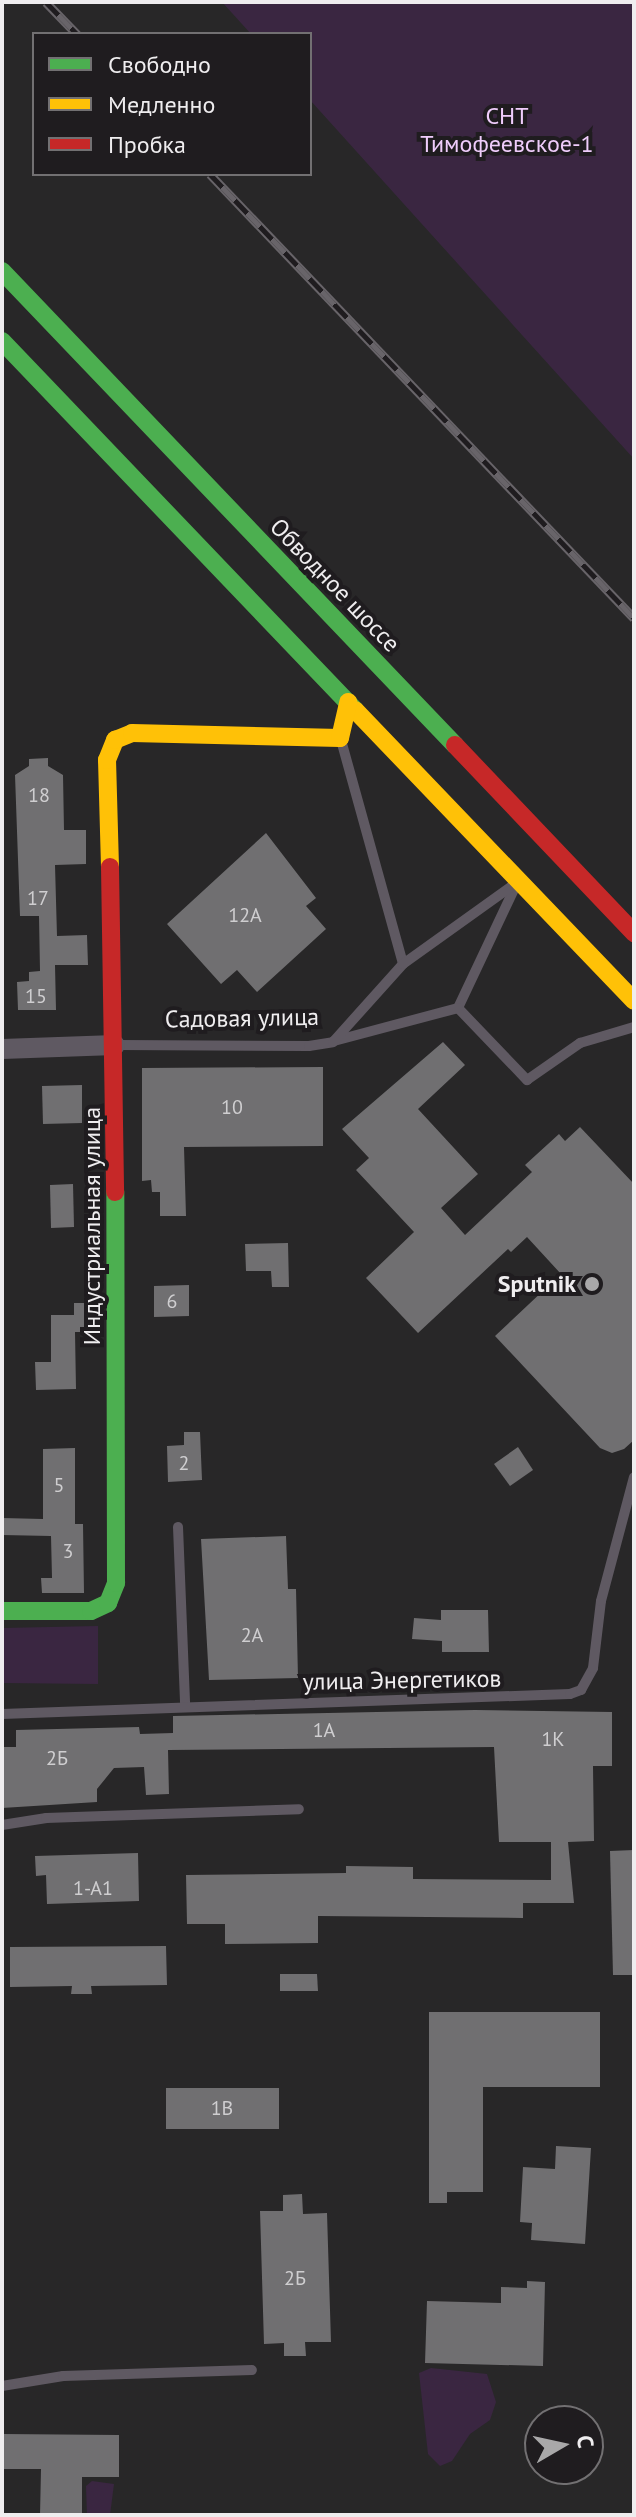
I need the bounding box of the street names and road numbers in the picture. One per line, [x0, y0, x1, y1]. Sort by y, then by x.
street label: Обводное шоссе [264, 512, 406, 658]
street label: Садовая улица [165, 1002, 319, 1034]
street label: Индустриальная улица [78, 1107, 106, 1345]
street label: улица Энергетиков [302, 1664, 502, 1696]

